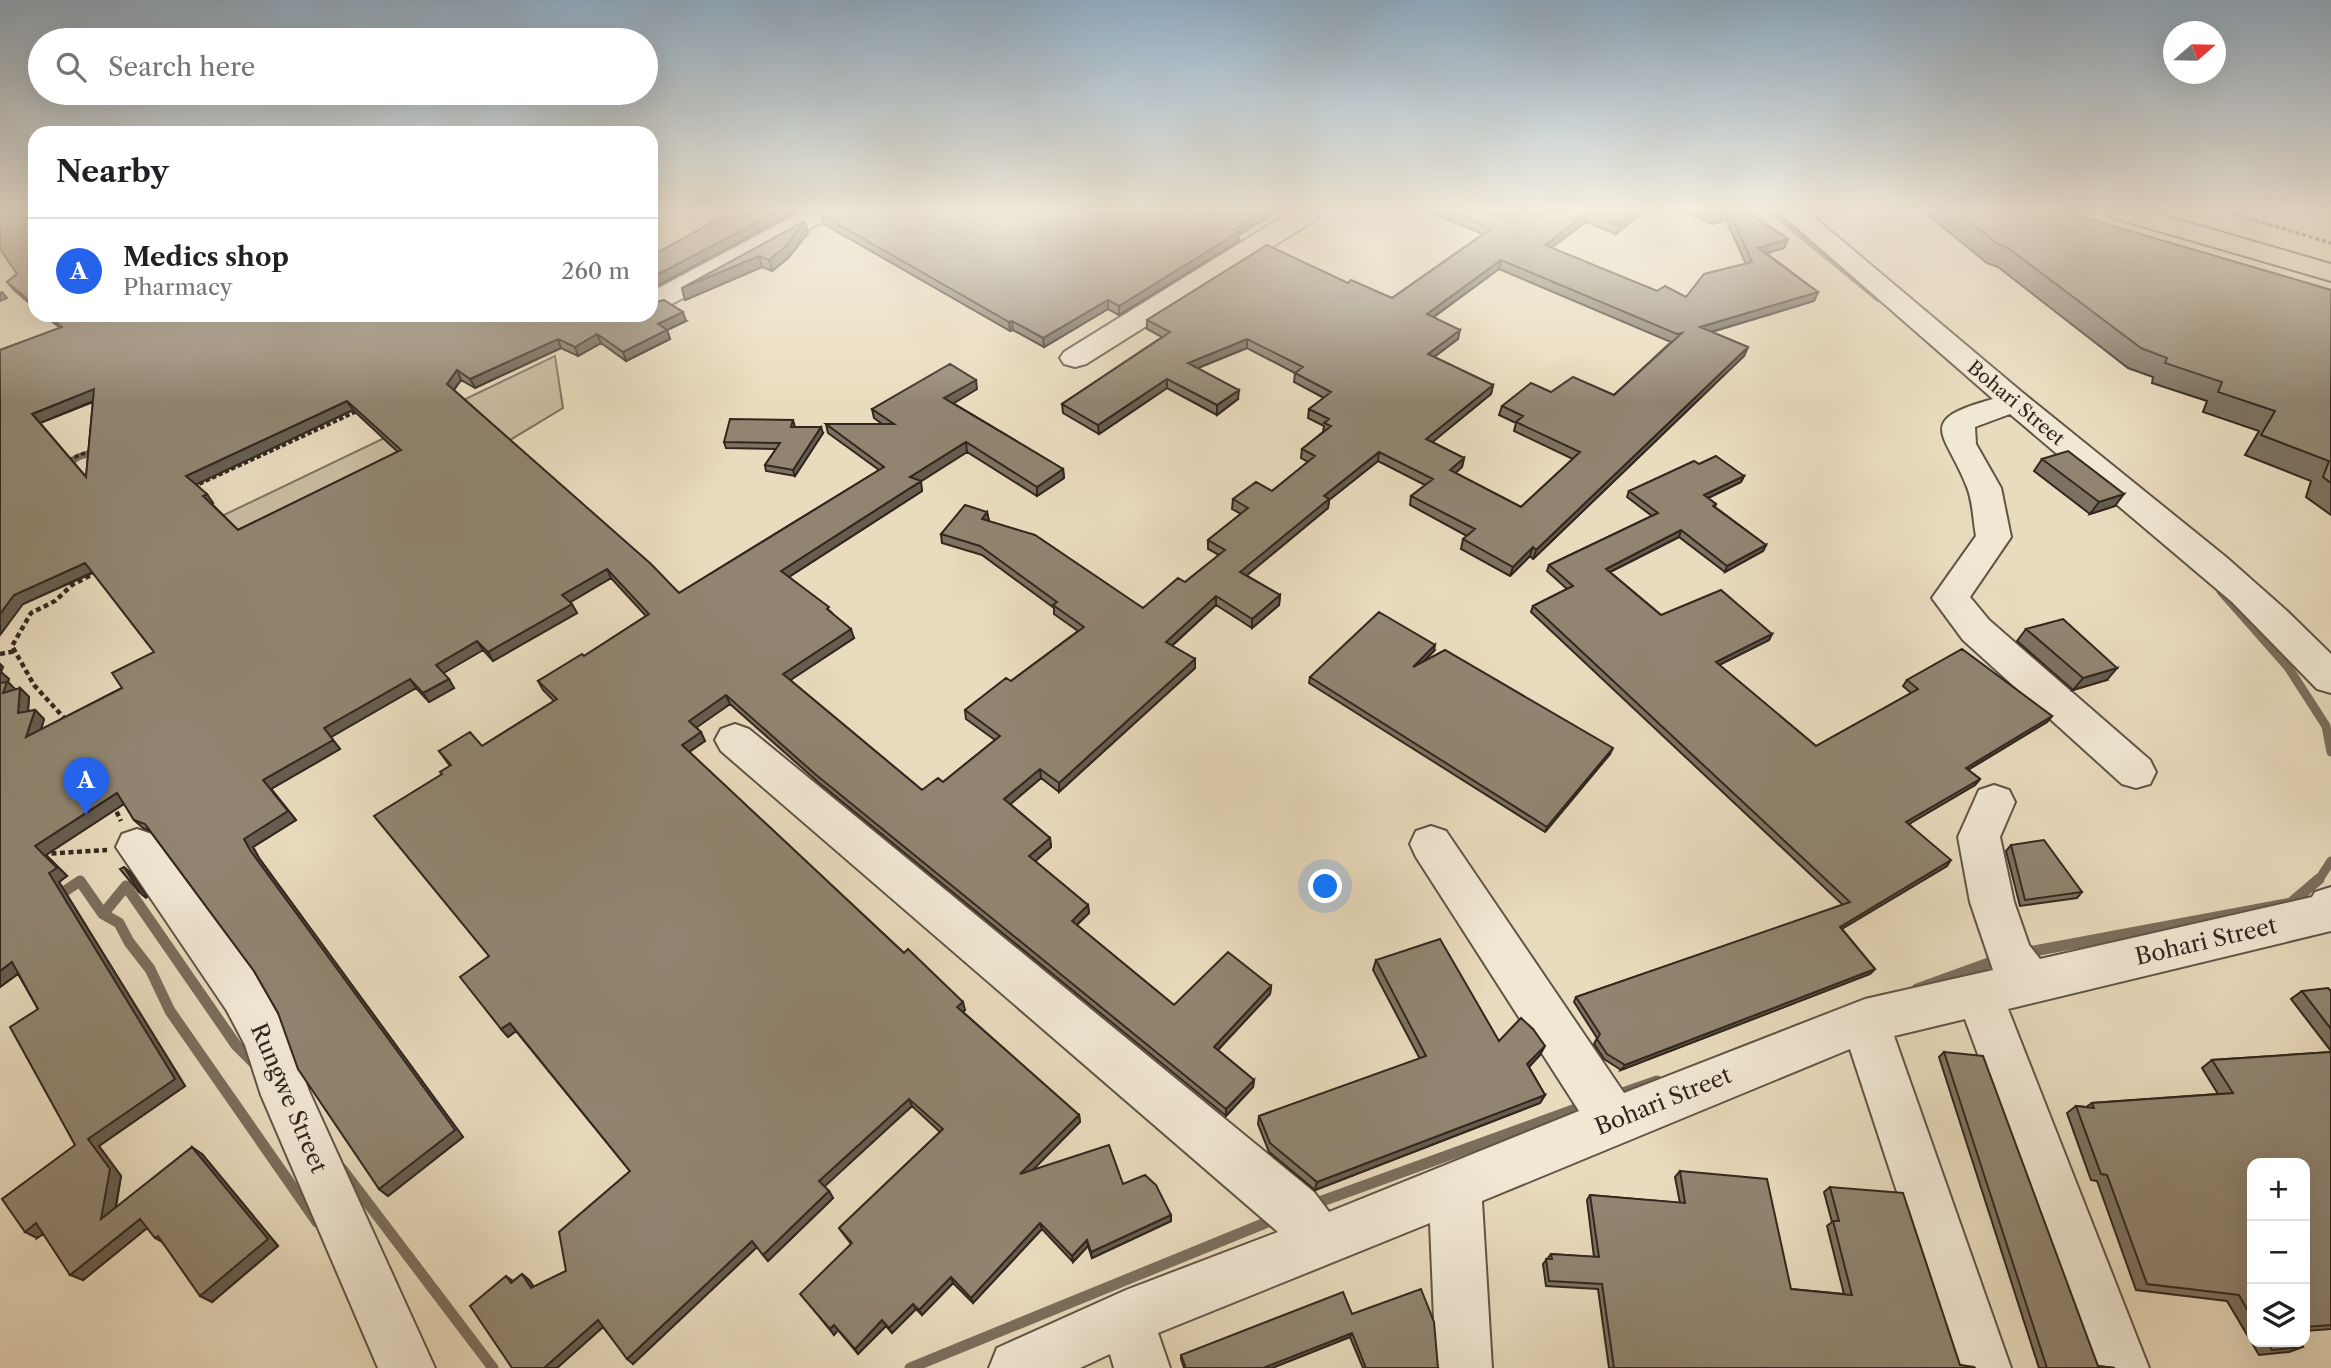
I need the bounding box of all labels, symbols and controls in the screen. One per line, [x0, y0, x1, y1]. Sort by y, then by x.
north arrow [2163, 21, 2226, 84]
search box [28, 28, 658, 105]
icon: search [52, 48, 90, 86]
text: Search here [108, 51, 255, 83]
text: Nearby [56, 153, 169, 190]
text: Medics shop [123, 241, 289, 273]
text: A [70, 257, 88, 285]
text: 260 m [561, 257, 630, 285]
text: Pharmacy [123, 273, 233, 301]
street label: Bohari Street [1963, 356, 2069, 450]
pin: A [63, 757, 109, 815]
your location [1308, 869, 1342, 903]
street label: Bohari Street [2132, 911, 2280, 971]
street label: Rungwe Street [245, 1019, 333, 1177]
street label: Bohari Street [1591, 1061, 1735, 1141]
map controls [2247, 1158, 2310, 1347]
button: + [2247, 1158, 2310, 1221]
button: − [2247, 1221, 2310, 1284]
button: layers [2247, 1284, 2310, 1347]

